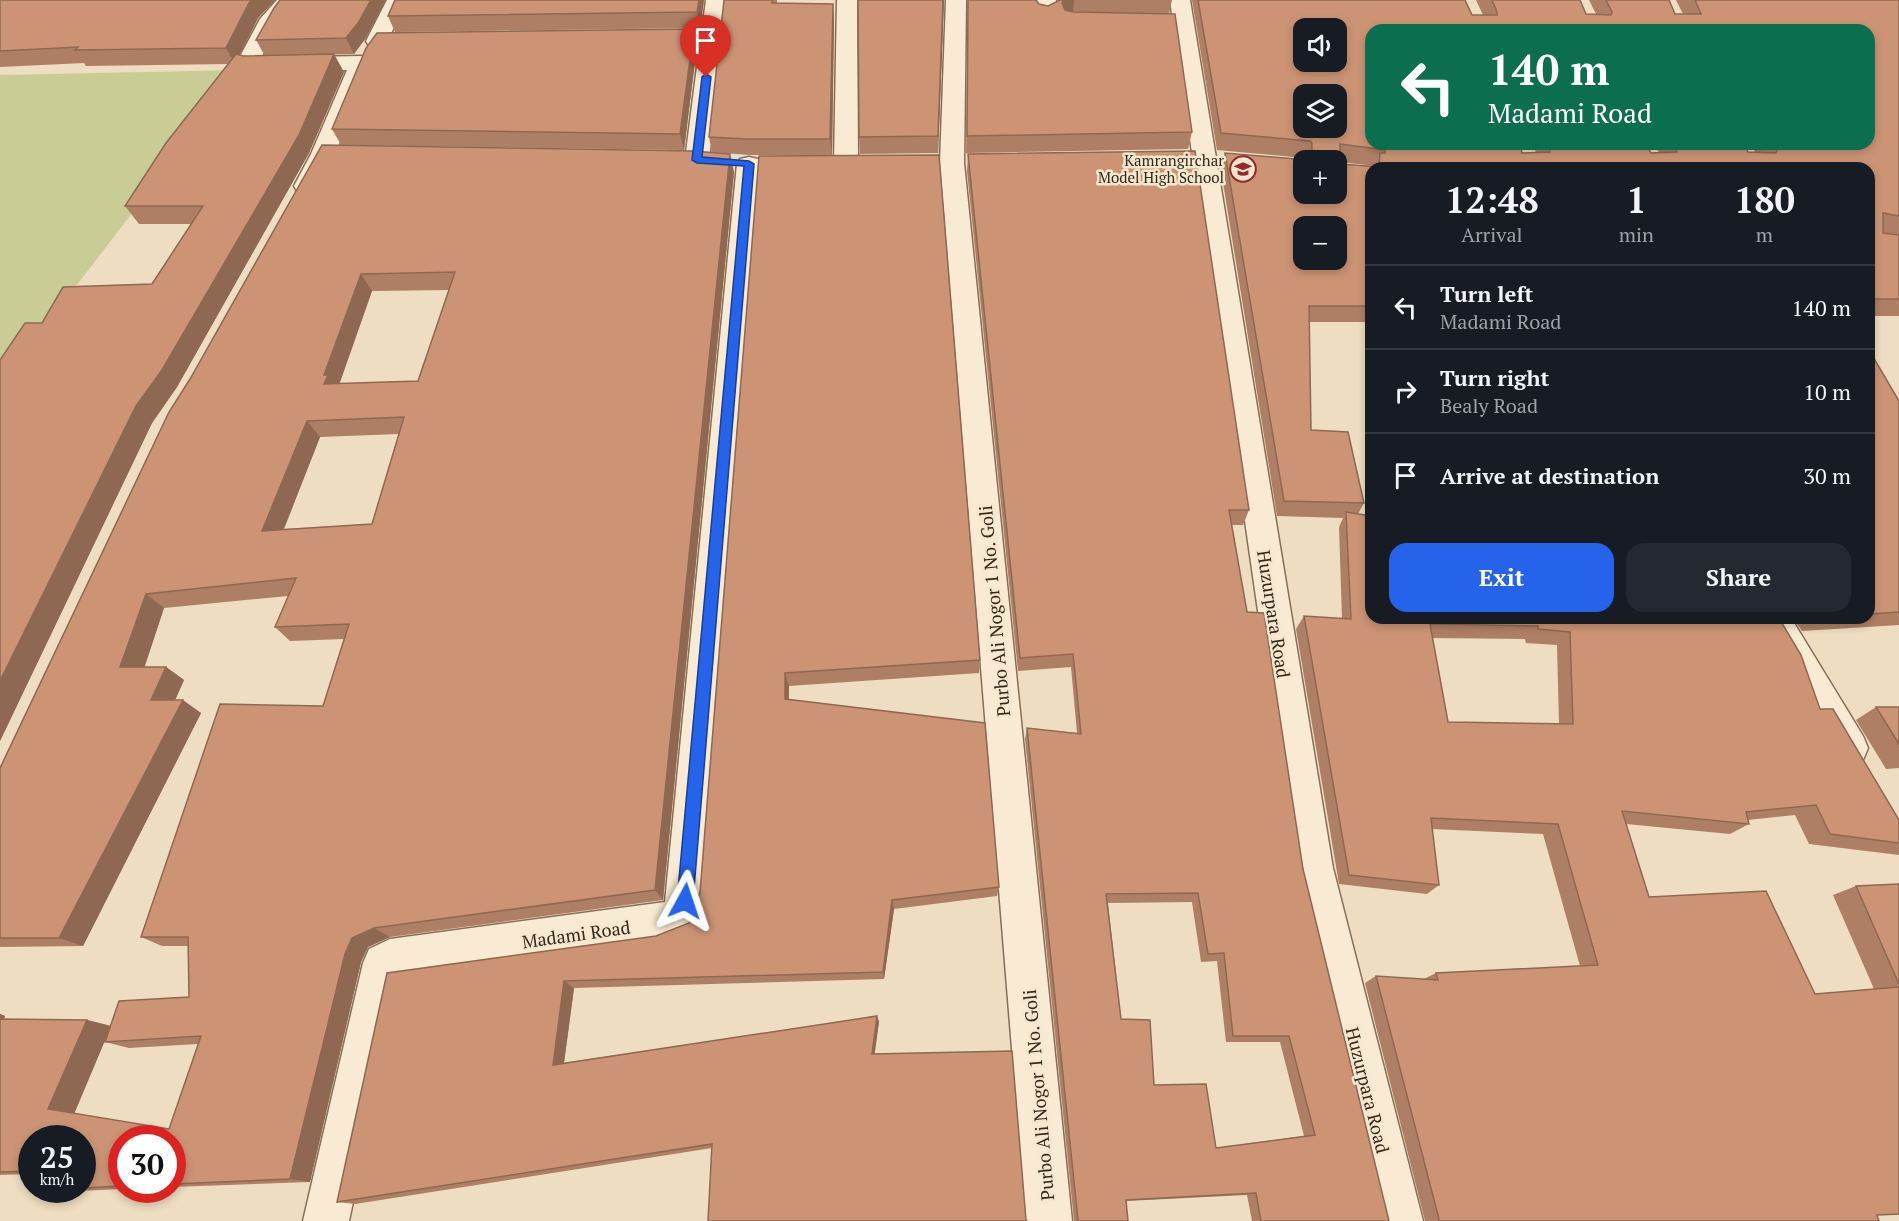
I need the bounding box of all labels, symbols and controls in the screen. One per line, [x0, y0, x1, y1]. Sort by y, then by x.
pin [680, 15, 731, 77]
map controls [1293, 18, 1347, 270]
button: sound [1293, 18, 1347, 72]
icon: arrive [689, 24, 722, 57]
text: 140 m [1488, 41, 1609, 97]
icon: left [1389, 48, 1467, 126]
button: layers [1293, 84, 1347, 138]
text: Madami Road [1488, 95, 1652, 131]
place label: Kamrangirchar Model High School [1098, 150, 1224, 187]
button: + [1293, 150, 1347, 204]
school or university icon: Kamrangirchar Model High School [1228, 154, 1258, 184]
text: 12:48 [1445, 176, 1539, 223]
text: 1 [1626, 176, 1647, 223]
text: 180 [1734, 176, 1795, 223]
button: − [1293, 216, 1347, 270]
text: Arrival [1461, 221, 1523, 248]
text: min [1619, 221, 1654, 248]
text: m [1756, 221, 1773, 248]
text: Turn left [1440, 279, 1533, 308]
icon: left [1389, 291, 1422, 324]
text: 140 m [1791, 293, 1851, 322]
text: Madami Road [1440, 308, 1561, 335]
text: Turn right [1440, 363, 1549, 392]
icon: right [1389, 375, 1422, 408]
text: 10 m [1803, 377, 1851, 406]
text: Bealy Road [1440, 392, 1538, 419]
icon: arrive [1389, 459, 1422, 492]
text: Arrive at destination [1440, 461, 1659, 490]
text: 30 m [1803, 461, 1851, 490]
street label: Purbo Ali Nogor 1 No. Goli [973, 504, 1015, 718]
button: Exit [1389, 543, 1614, 612]
button: Share [1626, 543, 1851, 612]
street label: Huzurpara Road [1252, 548, 1296, 680]
position arrow [653, 869, 717, 933]
street label: Madami Road [520, 915, 632, 953]
street label: Purbo Ali Nogor 1 No. Goli [1017, 988, 1059, 1202]
street label: Huzurpara Road [1341, 1024, 1395, 1156]
speed limit sign: 30 [108, 1125, 186, 1203]
text: 25 [40, 1137, 74, 1177]
text: km/h [40, 1169, 74, 1189]

